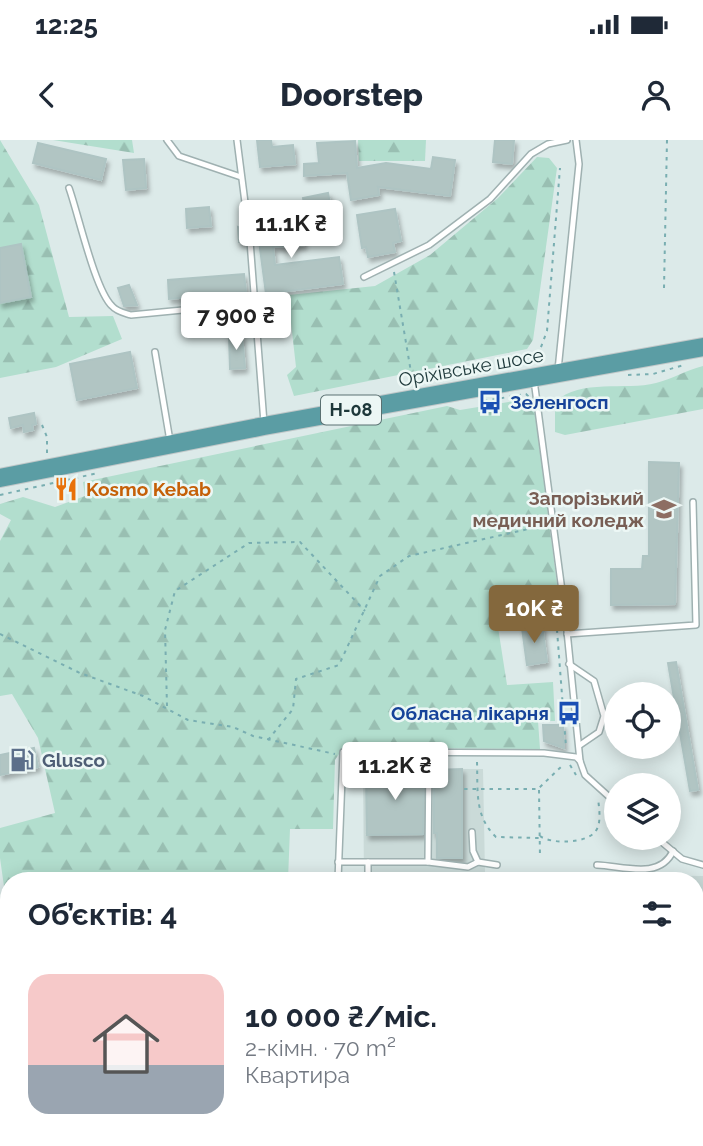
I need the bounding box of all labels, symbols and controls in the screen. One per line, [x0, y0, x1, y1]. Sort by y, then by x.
text: 12:25 [35, 10, 98, 40]
icon: back [28, 76, 66, 114]
text: Doorstep [280, 76, 423, 113]
icon: person [637, 76, 675, 114]
pin: 11.1K ₴ [226, 200, 356, 260]
text: 11.1K ₴ [255, 209, 327, 236]
pin: 7 900 ₴ [171, 292, 301, 352]
text: 7 900 ₴ [197, 301, 275, 328]
street label: Оріхівське шосе [397, 343, 545, 391]
bus stop icon: Зеленгосп [476, 388, 504, 416]
place label: Зеленгосп [510, 391, 609, 413]
road number: Н-08 [321, 396, 381, 424]
restaurant icon: Kosmo Kebab [52, 475, 80, 503]
place label: Kosmo Kebab [86, 478, 211, 500]
place label: Запорізький медичний коледж [473, 487, 644, 531]
school or university icon: Запорізький медичний коледж [650, 495, 678, 523]
pin: 10K ₴ [485, 586, 583, 645]
text: 10K ₴ [505, 594, 563, 621]
map controls [604, 682, 681, 850]
button: locate [604, 682, 681, 759]
bus stop icon: Обласна лікарня [555, 699, 583, 727]
place label: Обласна лікарня [391, 702, 549, 724]
pin: 11.2K ₴ [330, 742, 460, 802]
fuel station icon: Glusco [8, 746, 36, 774]
place label: Glusco [42, 749, 105, 771]
text: 11.2K ₴ [358, 751, 432, 778]
button: layers [604, 773, 681, 850]
icon: filters [638, 895, 676, 933]
text: Об’єктів: 4 [28, 897, 177, 932]
text: 10 000 ₴/міс. [245, 999, 437, 1034]
icon: home [84, 1002, 168, 1086]
text: 2-кімн. · 70 m² [245, 1034, 396, 1061]
text: Квартира [245, 1061, 350, 1088]

